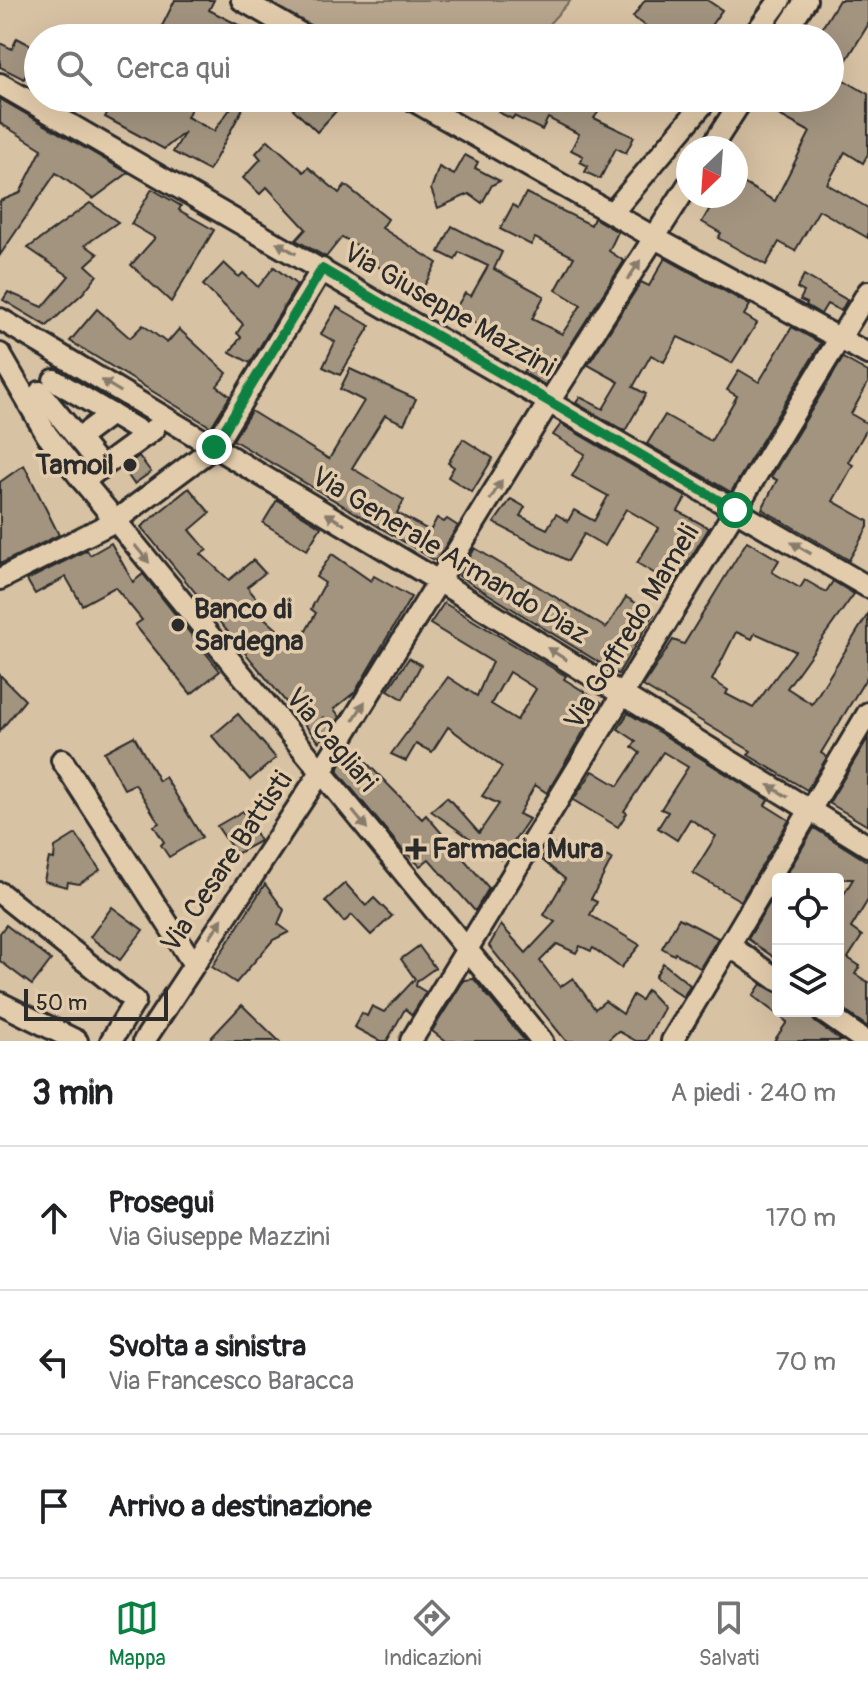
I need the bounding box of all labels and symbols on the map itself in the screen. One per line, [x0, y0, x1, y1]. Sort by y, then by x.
north arrow [676, 136, 748, 208]
street label: Via Giuseppe Mazzini [337, 235, 561, 385]
one-way arrow [274, 241, 297, 255]
one-way arrow [627, 259, 641, 281]
one-way arrow [100, 379, 122, 393]
route end [196, 429, 232, 465]
place label: Tamoil [35, 448, 114, 483]
marker: Tamoil [121, 456, 139, 474]
street label: Via Generale Armando Diaz [305, 459, 595, 653]
one-way arrow [489, 479, 503, 501]
route start [717, 492, 753, 528]
one-way arrow [324, 512, 346, 526]
street label: Via Goffredo Mameli [557, 518, 707, 736]
one-way arrow [789, 541, 812, 555]
one-way arrow [133, 544, 150, 564]
place label: Banco di Sardegna [194, 592, 304, 659]
marker: Banco di Sardegna [169, 616, 187, 634]
one-way arrow [546, 647, 568, 661]
street label: Via Cagliari [277, 681, 385, 799]
one-way arrow [352, 700, 366, 722]
street label: Via Cesare Battisti [153, 765, 301, 959]
one-way arrow [767, 784, 789, 798]
one-way arrow [351, 810, 368, 830]
place label: Farmacia Mura [432, 832, 604, 867]
marker: Farmacia Mura [407, 840, 425, 858]
one-way arrow [209, 918, 224, 939]
scale bar [24, 985, 168, 1021]

